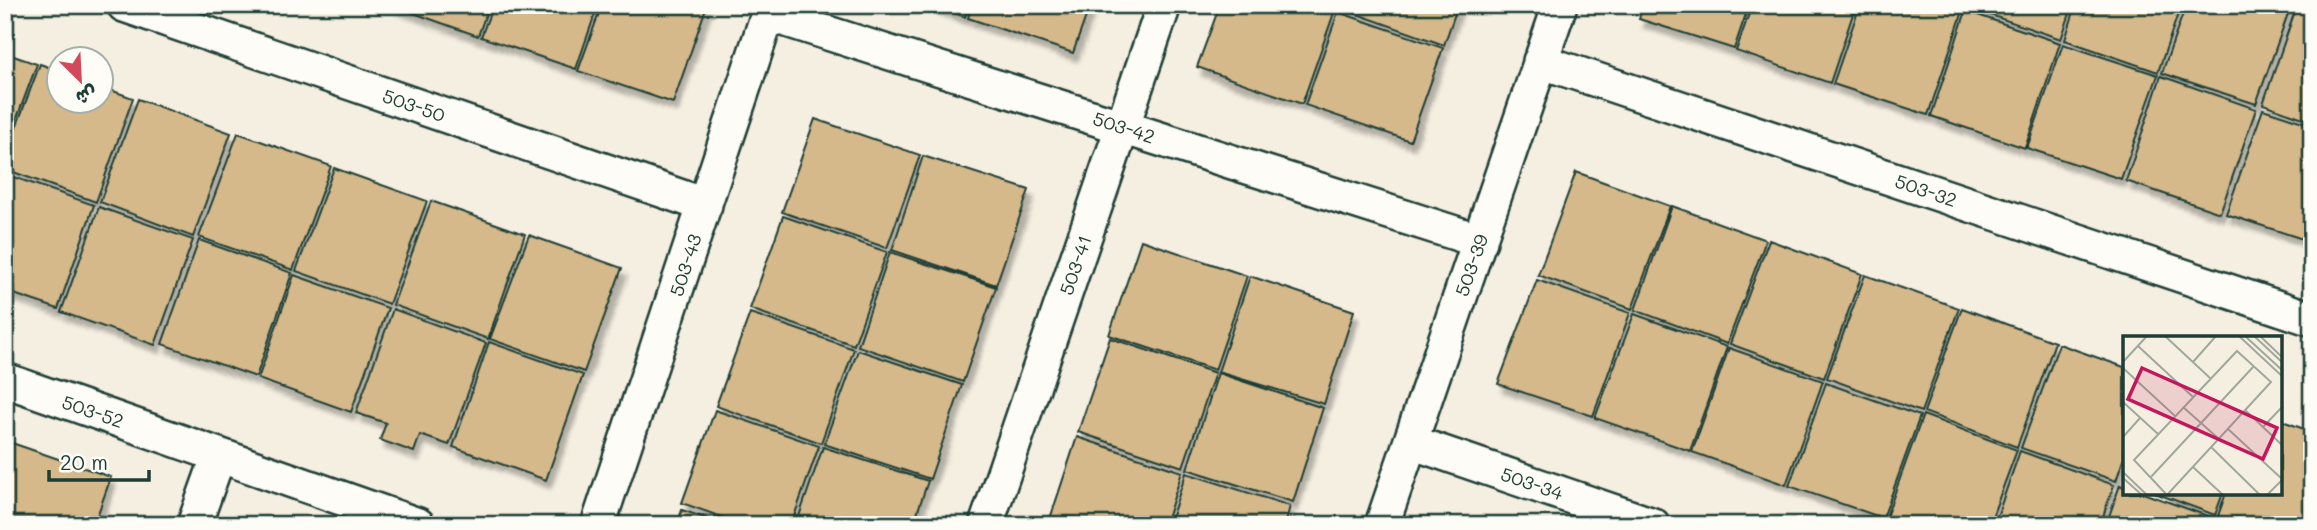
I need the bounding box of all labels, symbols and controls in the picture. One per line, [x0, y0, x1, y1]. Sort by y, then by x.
north arrow [46, 46, 116, 116]
text: ش [72, 80, 102, 112]
street label: 503-50 [379, 83, 449, 127]
street label: 503-42 [1090, 105, 1158, 149]
street label: 503-32 [1892, 168, 1960, 212]
street label: 503-43 [663, 231, 707, 299]
street label: 503-39 [1449, 231, 1493, 299]
street label: 503-41 [1053, 232, 1097, 298]
inset map [2123, 336, 2282, 495]
street label: 503-52 [59, 389, 127, 433]
scale bar [49, 439, 149, 483]
text: 20 m [60, 448, 108, 475]
street label: 503-34 [1498, 461, 1566, 505]

